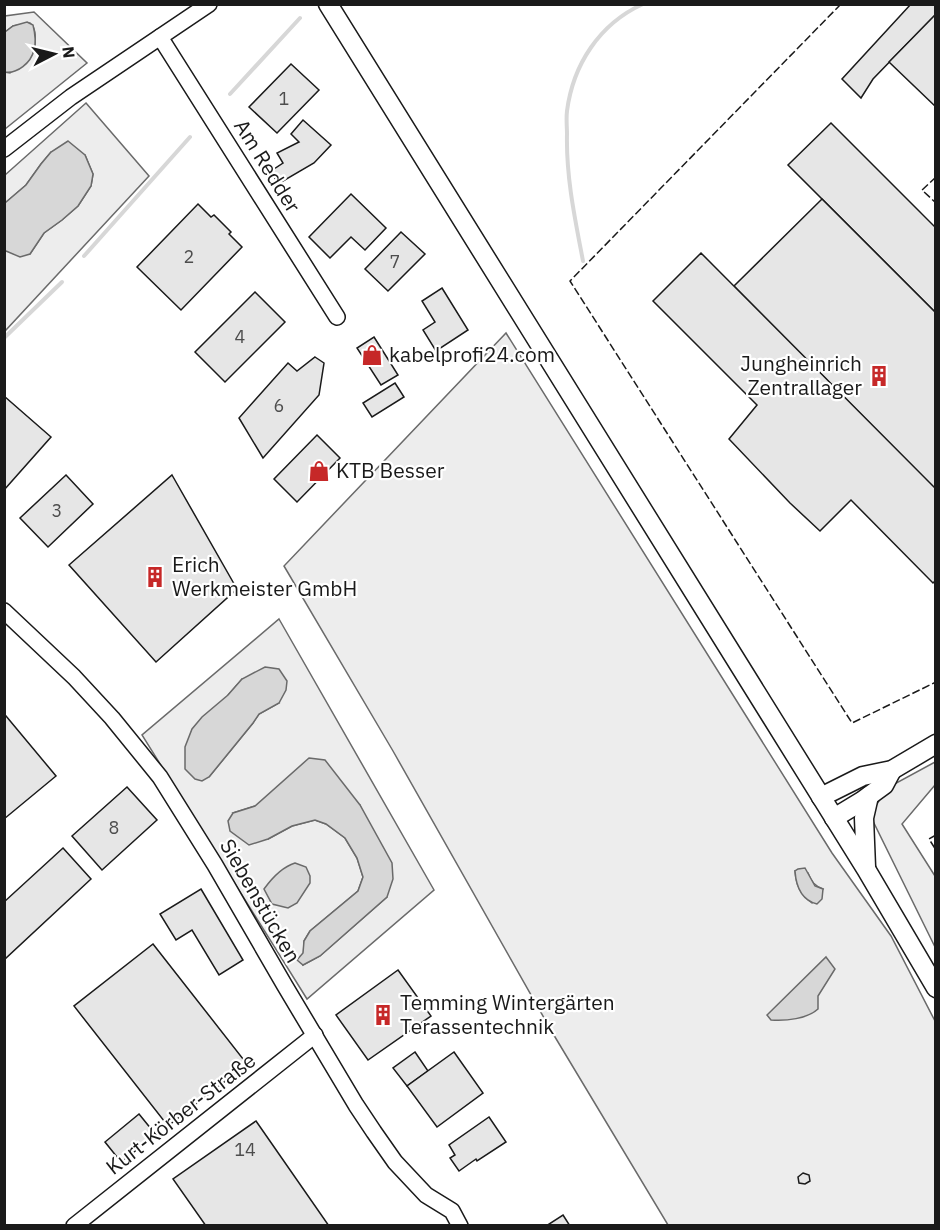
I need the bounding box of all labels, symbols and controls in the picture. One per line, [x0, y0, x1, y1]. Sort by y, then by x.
north arrow [24, 24, 84, 84]
text: N [58, 45, 80, 59]
house number: 1 [279, 87, 289, 110]
street label: Am Redder [228, 114, 308, 218]
house number: 2 [184, 245, 194, 268]
house number: 7 [390, 250, 400, 273]
house number: 4 [235, 325, 246, 348]
place label: kabelprofi24.com [389, 340, 555, 368]
shop icon: kabelprofi24.com [360, 343, 384, 367]
place label: Jungheinrich Zentrallager [740, 349, 862, 401]
building icon: Jungheinrich Zentrallager [867, 364, 891, 388]
house number: 6 [274, 394, 284, 417]
place label: KTB Besser [336, 456, 445, 484]
shop icon: KTB Besser [307, 459, 331, 483]
house number: 3 [52, 499, 62, 522]
place label: Erich Werkmeister GmbH [172, 550, 357, 602]
building icon: Erich Werkmeister GmbH [143, 565, 167, 589]
house number: 8 [109, 816, 119, 839]
street label: Siebenstücken [214, 833, 308, 968]
place label: Temming Wintergärten Terassentechnik [400, 988, 615, 1040]
building icon: Temming Wintergärten Terassentechnik [371, 1003, 395, 1027]
street label: Kurt-Körber-Straße [100, 1046, 261, 1181]
house number: 14 [234, 1138, 256, 1161]

